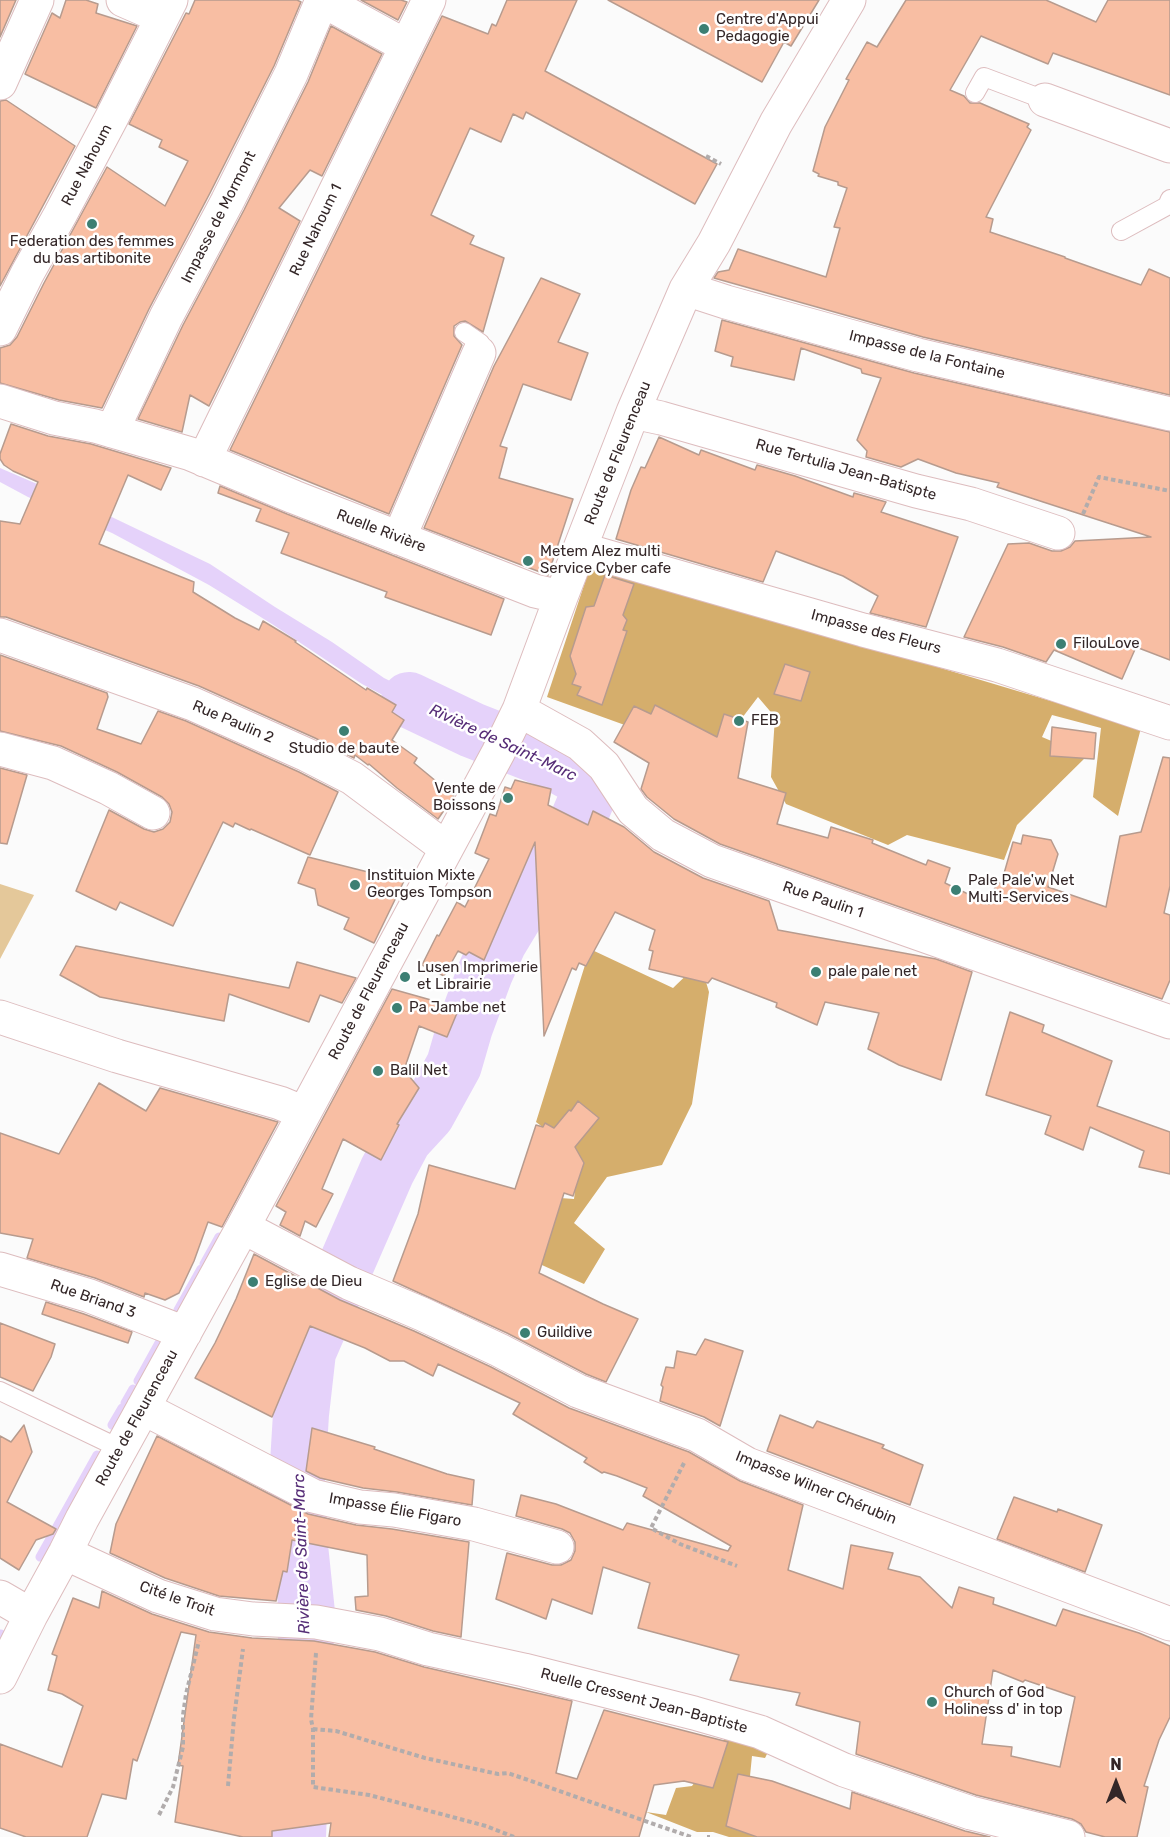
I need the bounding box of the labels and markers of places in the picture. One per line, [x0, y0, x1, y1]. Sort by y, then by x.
place label: Centre d'Appui Pedagogie [716, 11, 819, 46]
marker: Centre d'Appui Pedagogie [697, 22, 711, 36]
marker: Federation des femmes du bas artibonite [85, 217, 99, 231]
place label: Federation des femmes du bas artibonite [10, 233, 174, 268]
place label: Metem Alez multi Service Cyber cafe [540, 543, 671, 578]
marker: Metem Alez multi Service Cyber cafe [521, 554, 535, 568]
place label: FilouLove [1073, 635, 1140, 653]
marker: FilouLove [1054, 637, 1068, 651]
place label: FEB [751, 712, 779, 730]
marker: FEB [732, 714, 746, 728]
marker: Studio de baute [337, 724, 351, 738]
place label: Studio de baute [289, 740, 399, 758]
place label: Vente de Boissons [433, 780, 496, 815]
marker: Vente de Boissons [501, 791, 515, 805]
place label: Instituion Mixte Georges Tompson [367, 867, 492, 902]
place label: Pale Pale'w Net Multi-Services [968, 872, 1074, 907]
marker: Instituion Mixte Georges Tompson [348, 878, 362, 892]
marker: Pale Pale'w Net Multi-Services [949, 883, 963, 897]
place label: Lusen Imprimerie et Librairie [417, 959, 538, 994]
place label: pale pale net [828, 963, 917, 981]
marker: pale pale net [809, 965, 823, 979]
marker: Lusen Imprimerie et Librairie [398, 970, 412, 984]
place label: Pa Jambe net [409, 999, 506, 1017]
marker: Pa Jambe net [390, 1001, 404, 1015]
place label: Balil Net [390, 1062, 448, 1080]
marker: Balil Net [371, 1064, 385, 1078]
place label: Eglise de Dieu [265, 1273, 362, 1291]
marker: Eglise de Dieu [246, 1275, 260, 1289]
place label: Guildive [537, 1324, 593, 1342]
marker: Guildive [518, 1326, 532, 1340]
place label: Church of God Holiness d' in top [944, 1684, 1063, 1719]
marker: Church of God Holiness d' in top [925, 1695, 939, 1709]

